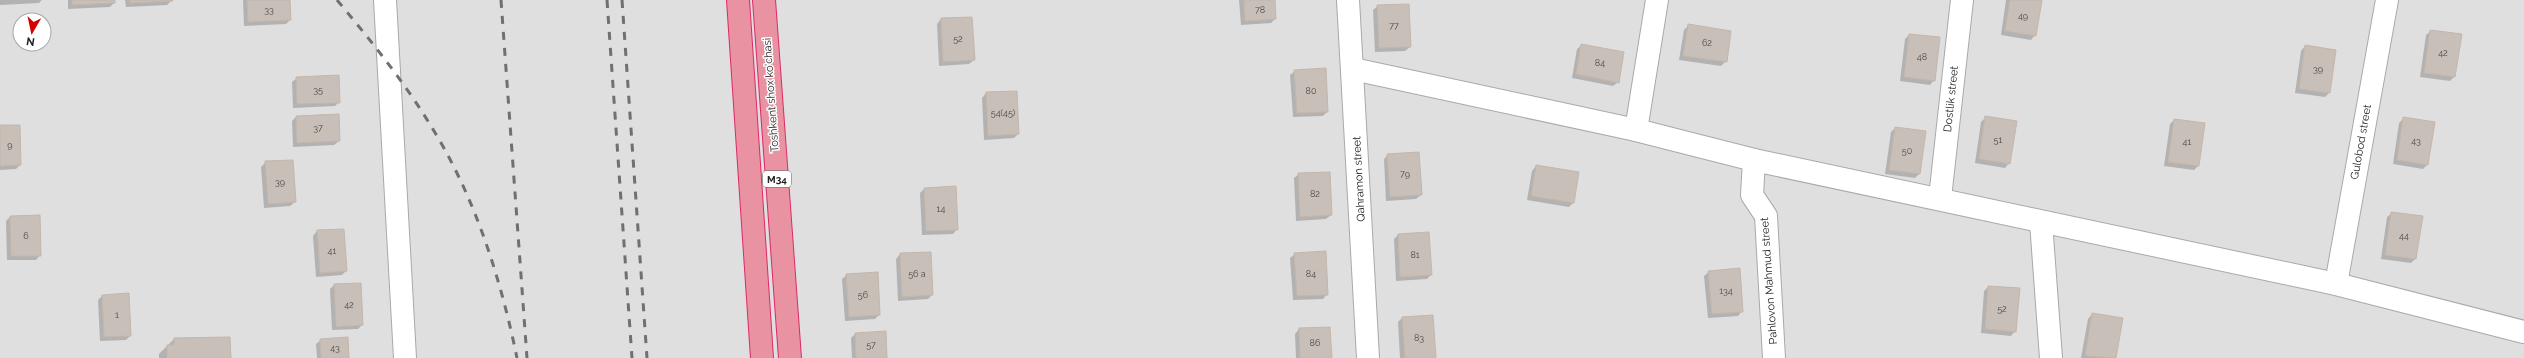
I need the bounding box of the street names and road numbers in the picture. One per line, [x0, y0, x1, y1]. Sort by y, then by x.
street label: Toshkent shox ko'chasi [761, 37, 781, 153]
street label: Dostlik street [1941, 65, 1961, 133]
street label: Gulobod street [2348, 103, 2374, 181]
street label: Qahramon street [1350, 136, 1368, 222]
road number: M34 [763, 171, 791, 187]
street label: Pahlovon Mahmud street [1758, 217, 1780, 345]

